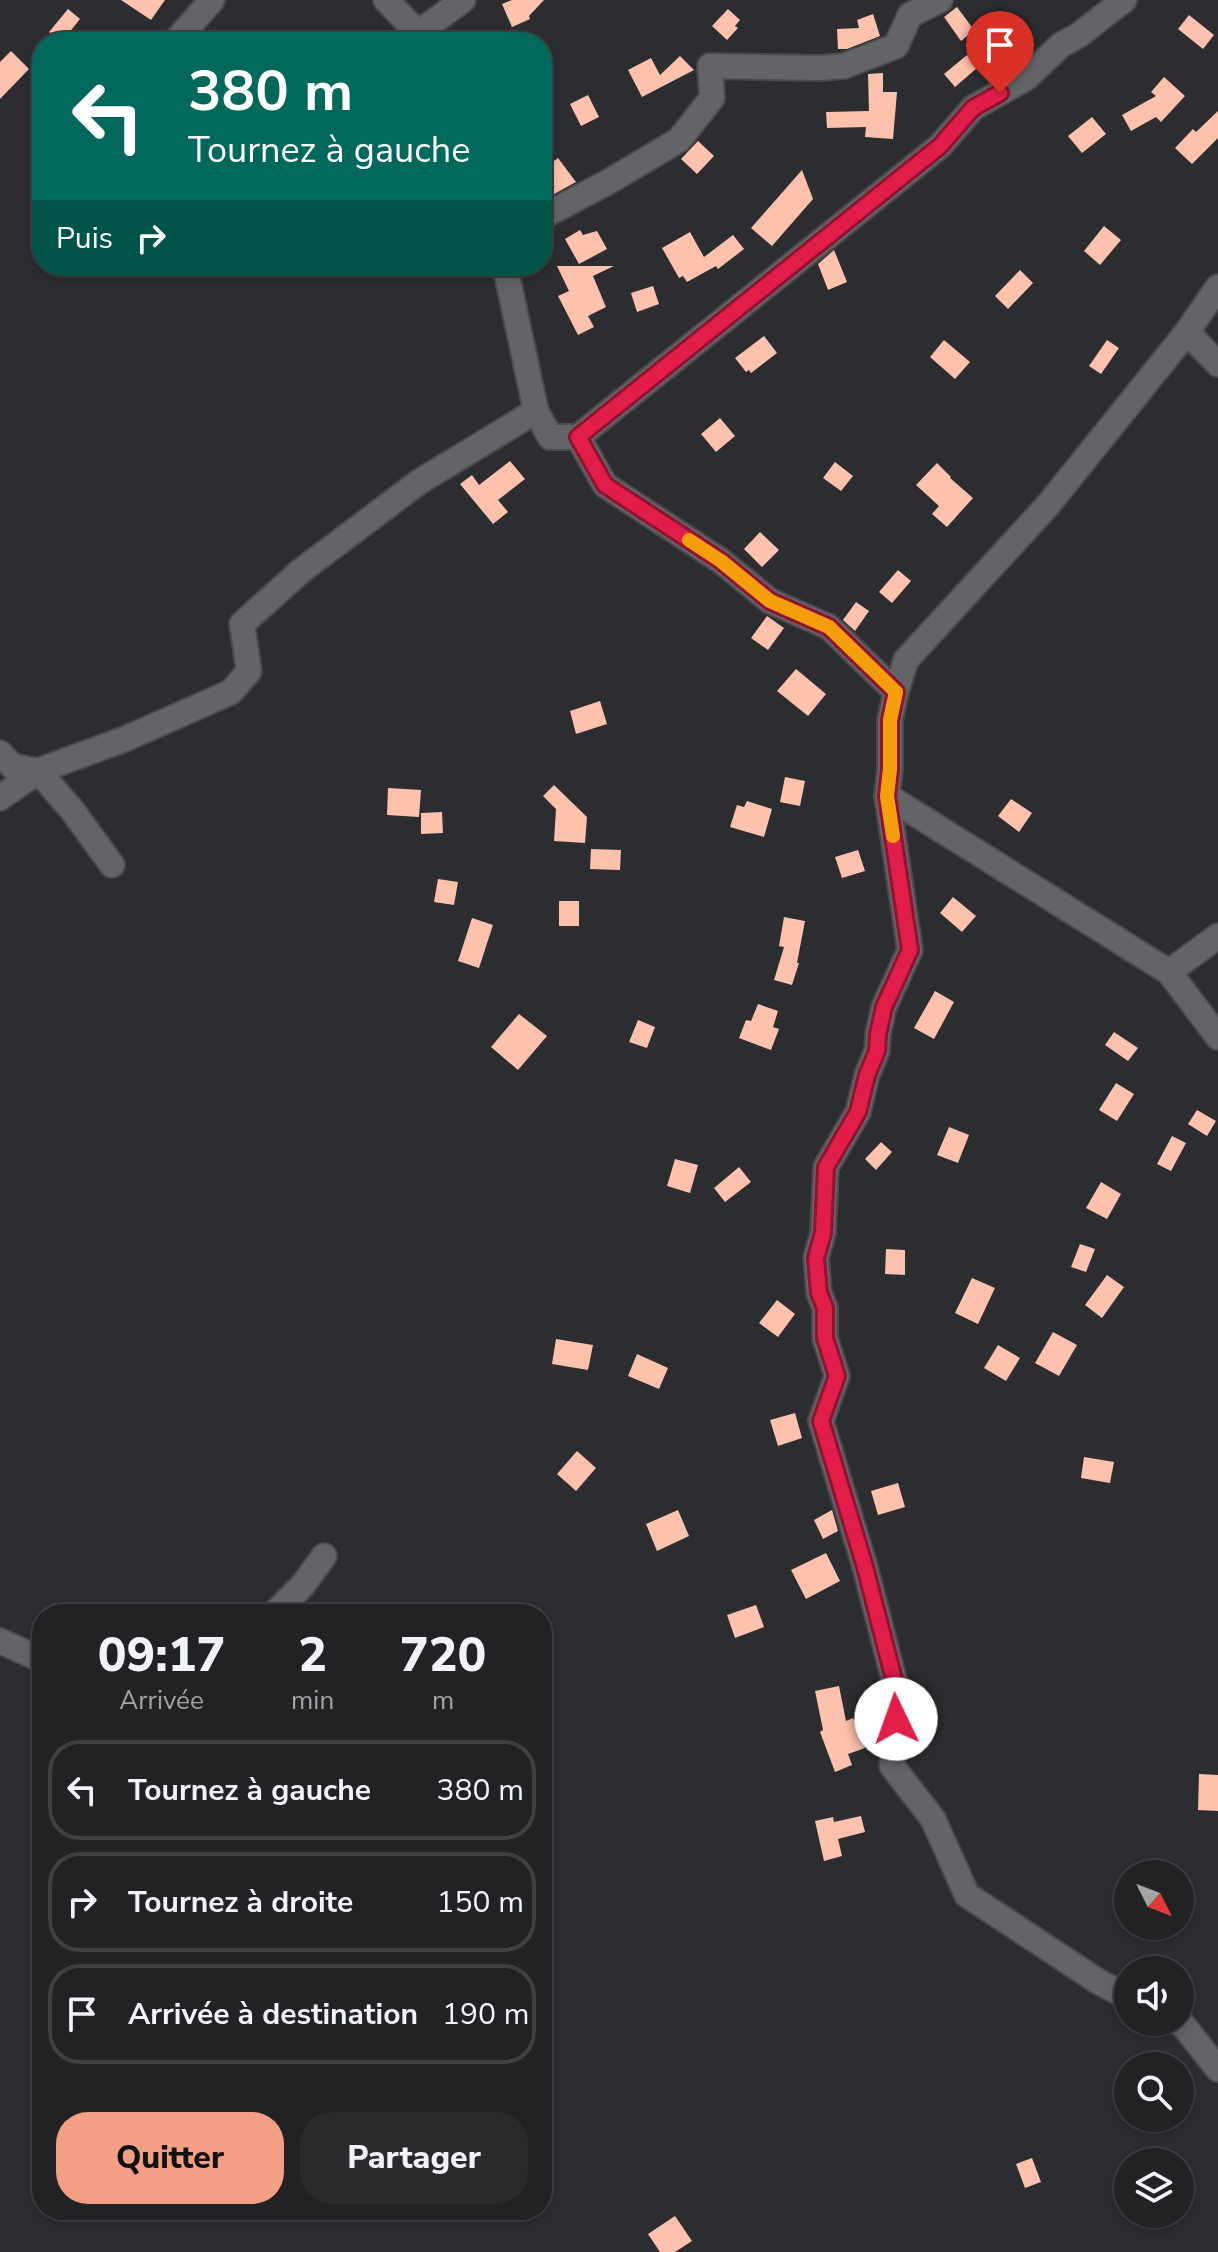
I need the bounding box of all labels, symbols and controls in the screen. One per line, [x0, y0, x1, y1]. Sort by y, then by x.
pin [966, 11, 1034, 93]
icon: arrive [978, 23, 1022, 67]
text: 380 m [188, 53, 353, 130]
icon: left [56, 64, 160, 168]
text: Tournez à gauche [188, 126, 470, 175]
icon: right [129, 216, 173, 260]
text: Puis [56, 218, 113, 259]
text: 09:17 [98, 1622, 225, 1688]
text: 2 [298, 1622, 327, 1688]
text: 720 [400, 1622, 486, 1688]
position arrow [854, 1677, 938, 1761]
text: Arrivée [119, 1683, 204, 1718]
text: min [291, 1683, 334, 1718]
text: m [432, 1683, 454, 1718]
icon: left [60, 1768, 104, 1812]
text: Tournez à gauche [128, 1770, 371, 1811]
text: 380 m [437, 1770, 524, 1811]
north arrow [1114, 1860, 1194, 1940]
map controls [1114, 1860, 1194, 2228]
icon: right [60, 1880, 104, 1924]
text: Tournez à droite [128, 1882, 353, 1923]
text: 150 m [437, 1882, 524, 1923]
button: sound [1114, 1956, 1194, 2036]
icon: arrive [60, 1992, 104, 2036]
text: Arrivée à destination [128, 1994, 418, 2035]
text: 190 m [442, 1994, 529, 2035]
button: search [1114, 2052, 1194, 2132]
button: Quitter [56, 2112, 284, 2204]
button: Partager [300, 2112, 528, 2204]
button: layers [1114, 2148, 1194, 2228]

